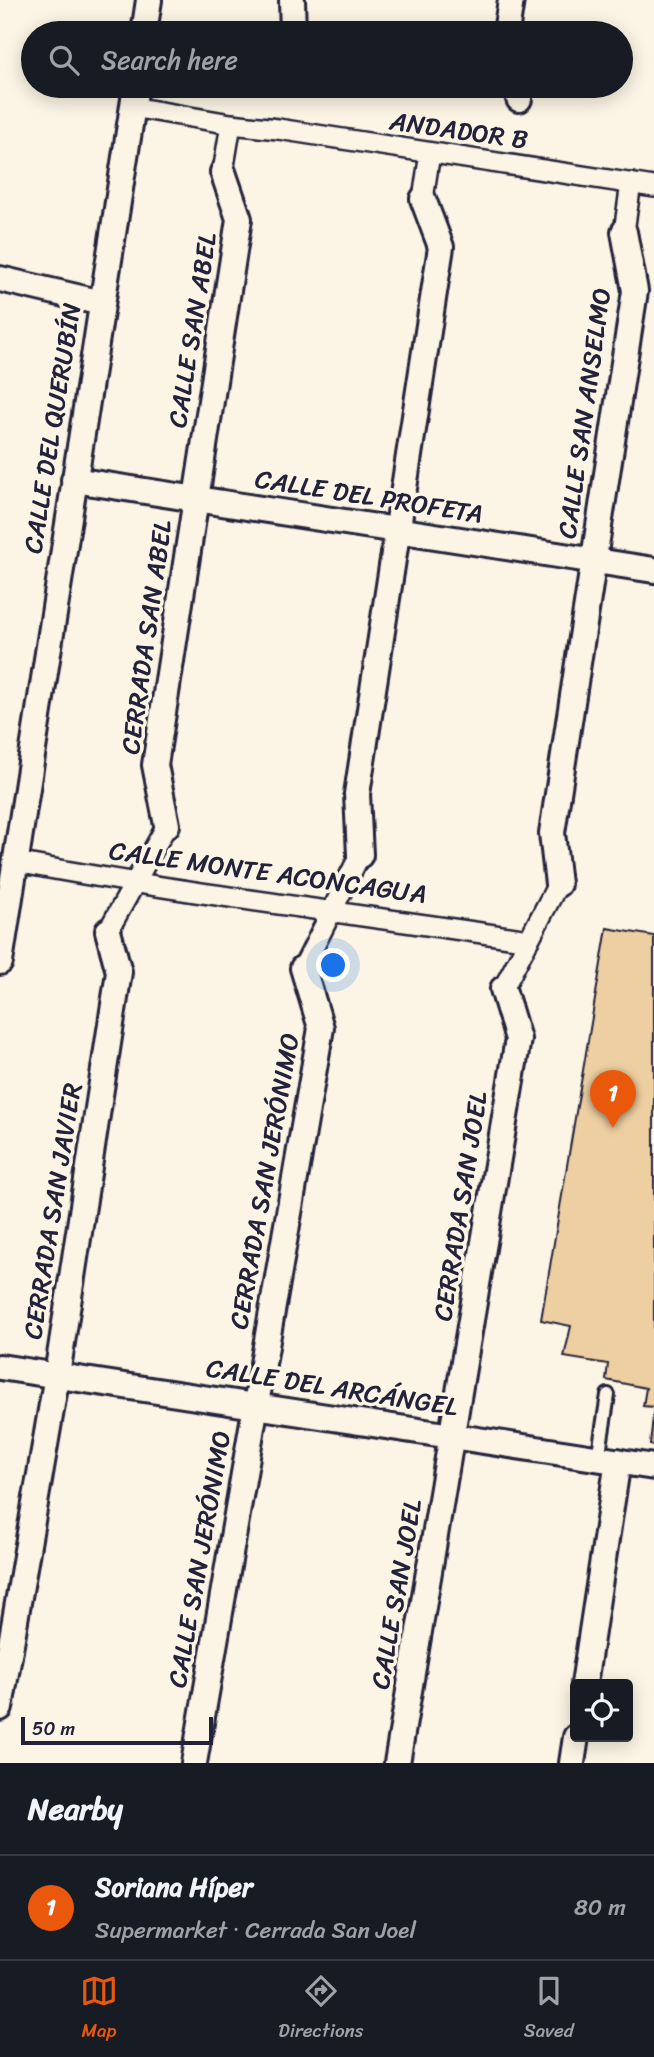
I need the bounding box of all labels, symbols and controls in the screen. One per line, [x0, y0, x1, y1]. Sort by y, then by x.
search box [21, 21, 633, 98]
text: Search here [101, 37, 238, 83]
icon: search [45, 41, 83, 79]
street label: ANDADOR B [386, 97, 531, 162]
street label: CALLE SAN ABEL [154, 229, 230, 431]
street label: CALLE SAN ANSELMO [544, 285, 624, 541]
street label: CALLE DEL QUERUBÍN [9, 299, 95, 557]
street label: CALLE DEL PROFETA [252, 455, 486, 537]
street label: CERRADA SAN ABEL [107, 517, 185, 757]
street label: CALLE MONTE ACONCAGUA [106, 827, 430, 917]
your location [316, 948, 350, 982]
street label: CERRADA SAN JERÓNIMO [215, 1029, 313, 1333]
pin: 1 [590, 1070, 636, 1128]
street label: CERRADA SAN JAVIER [9, 1080, 95, 1342]
street label: CERRADA SAN JOEL [419, 1088, 501, 1324]
street label: CALLE DEL ARCÁNGEL [203, 1344, 461, 1430]
street label: CALLE SAN JERÓNIMO [154, 1427, 244, 1691]
street label: CALLE SAN JOEL [357, 1495, 435, 1693]
map controls [570, 1679, 633, 1742]
button: locate [570, 1679, 633, 1742]
text: 50 m [32, 1712, 75, 1745]
scale bar [21, 1714, 214, 1746]
text: Nearby [28, 1782, 123, 1836]
text: Soriana Híper [95, 1864, 253, 1910]
text: 1 [46, 1887, 56, 1928]
text: 80 m [574, 1887, 626, 1928]
text: Supermarket · Cerrada San Joel [95, 1910, 416, 1951]
tab: Map [80, 1972, 118, 2047]
tab: Directions [278, 1972, 364, 2047]
tab: Saved [524, 1972, 574, 2047]

